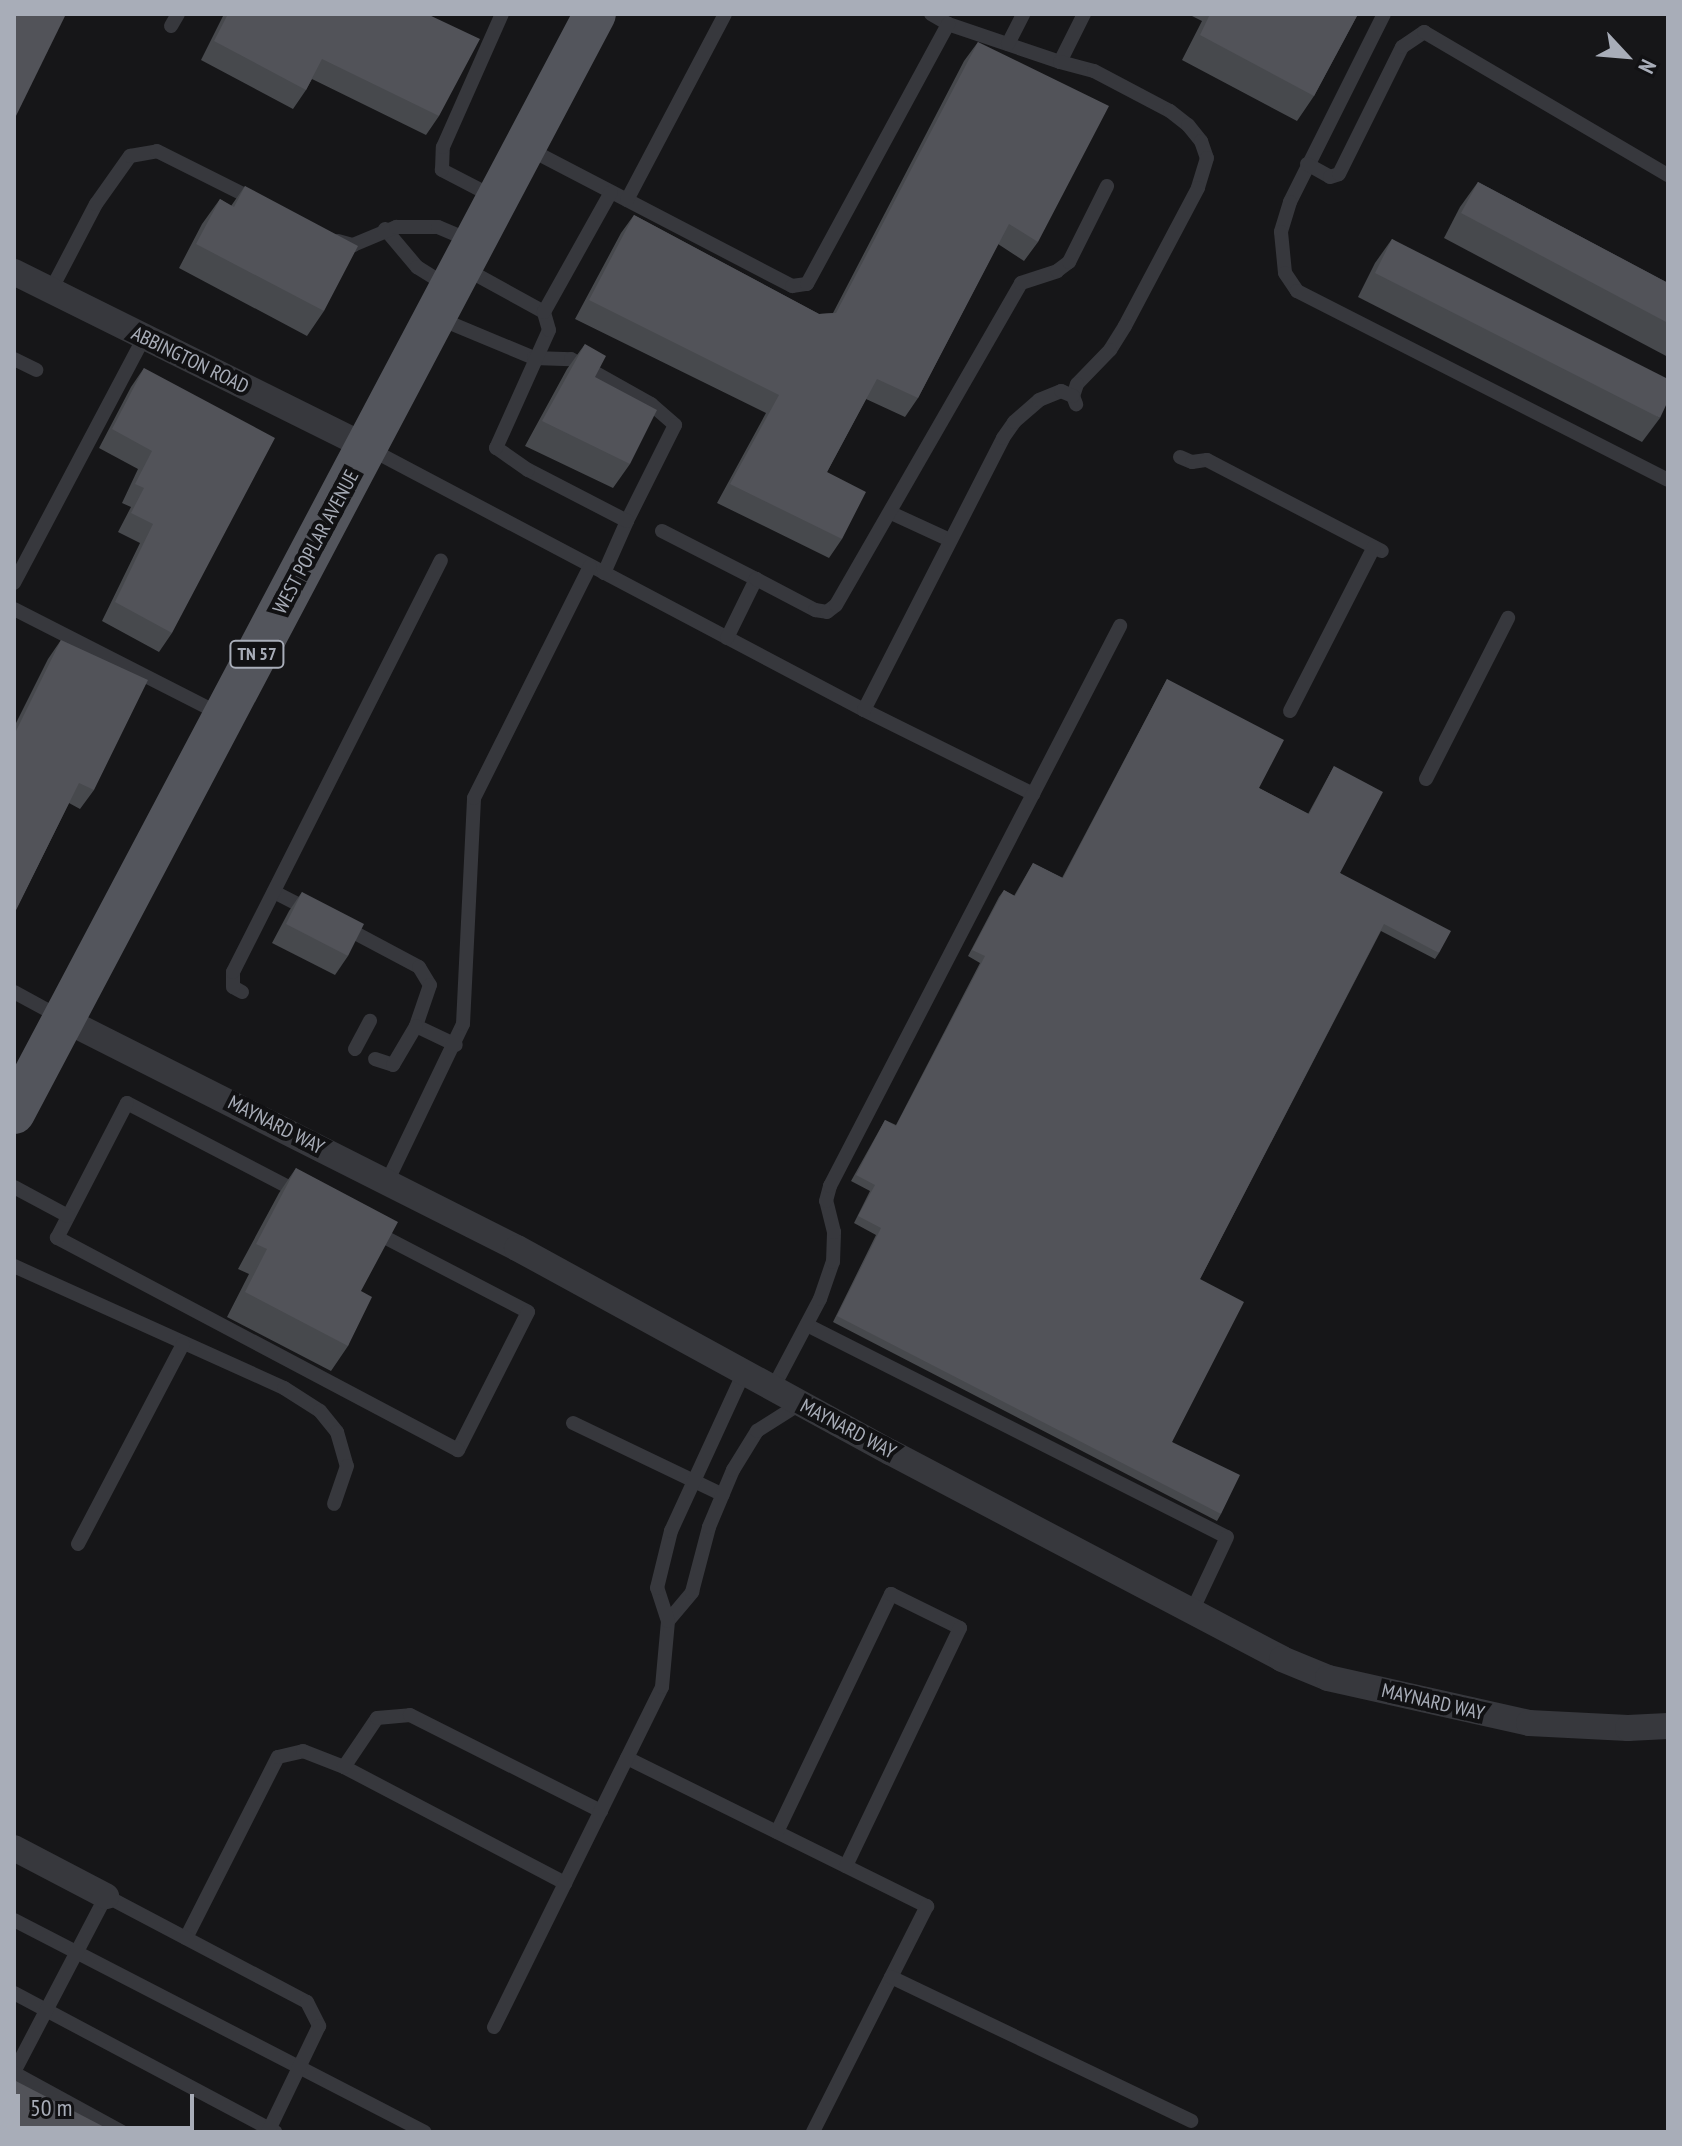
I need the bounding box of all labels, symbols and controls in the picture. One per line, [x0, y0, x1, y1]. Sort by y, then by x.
north arrow [1586, 16, 1666, 96]
text: N [1632, 55, 1663, 78]
street label: ABBINGTON ROAD [128, 321, 252, 399]
street label: WEST POPLAR AVENUE [268, 466, 364, 618]
road number: TN 57 [229, 640, 285, 668]
street label: MAYNARD WAY [224, 1090, 328, 1160]
street label: MAYNARD WAY [796, 1394, 900, 1464]
street label: MAYNARD WAY [1379, 1678, 1487, 1726]
scale bar [20, 2078, 198, 2128]
text: 50 m [30, 2092, 72, 2123]

